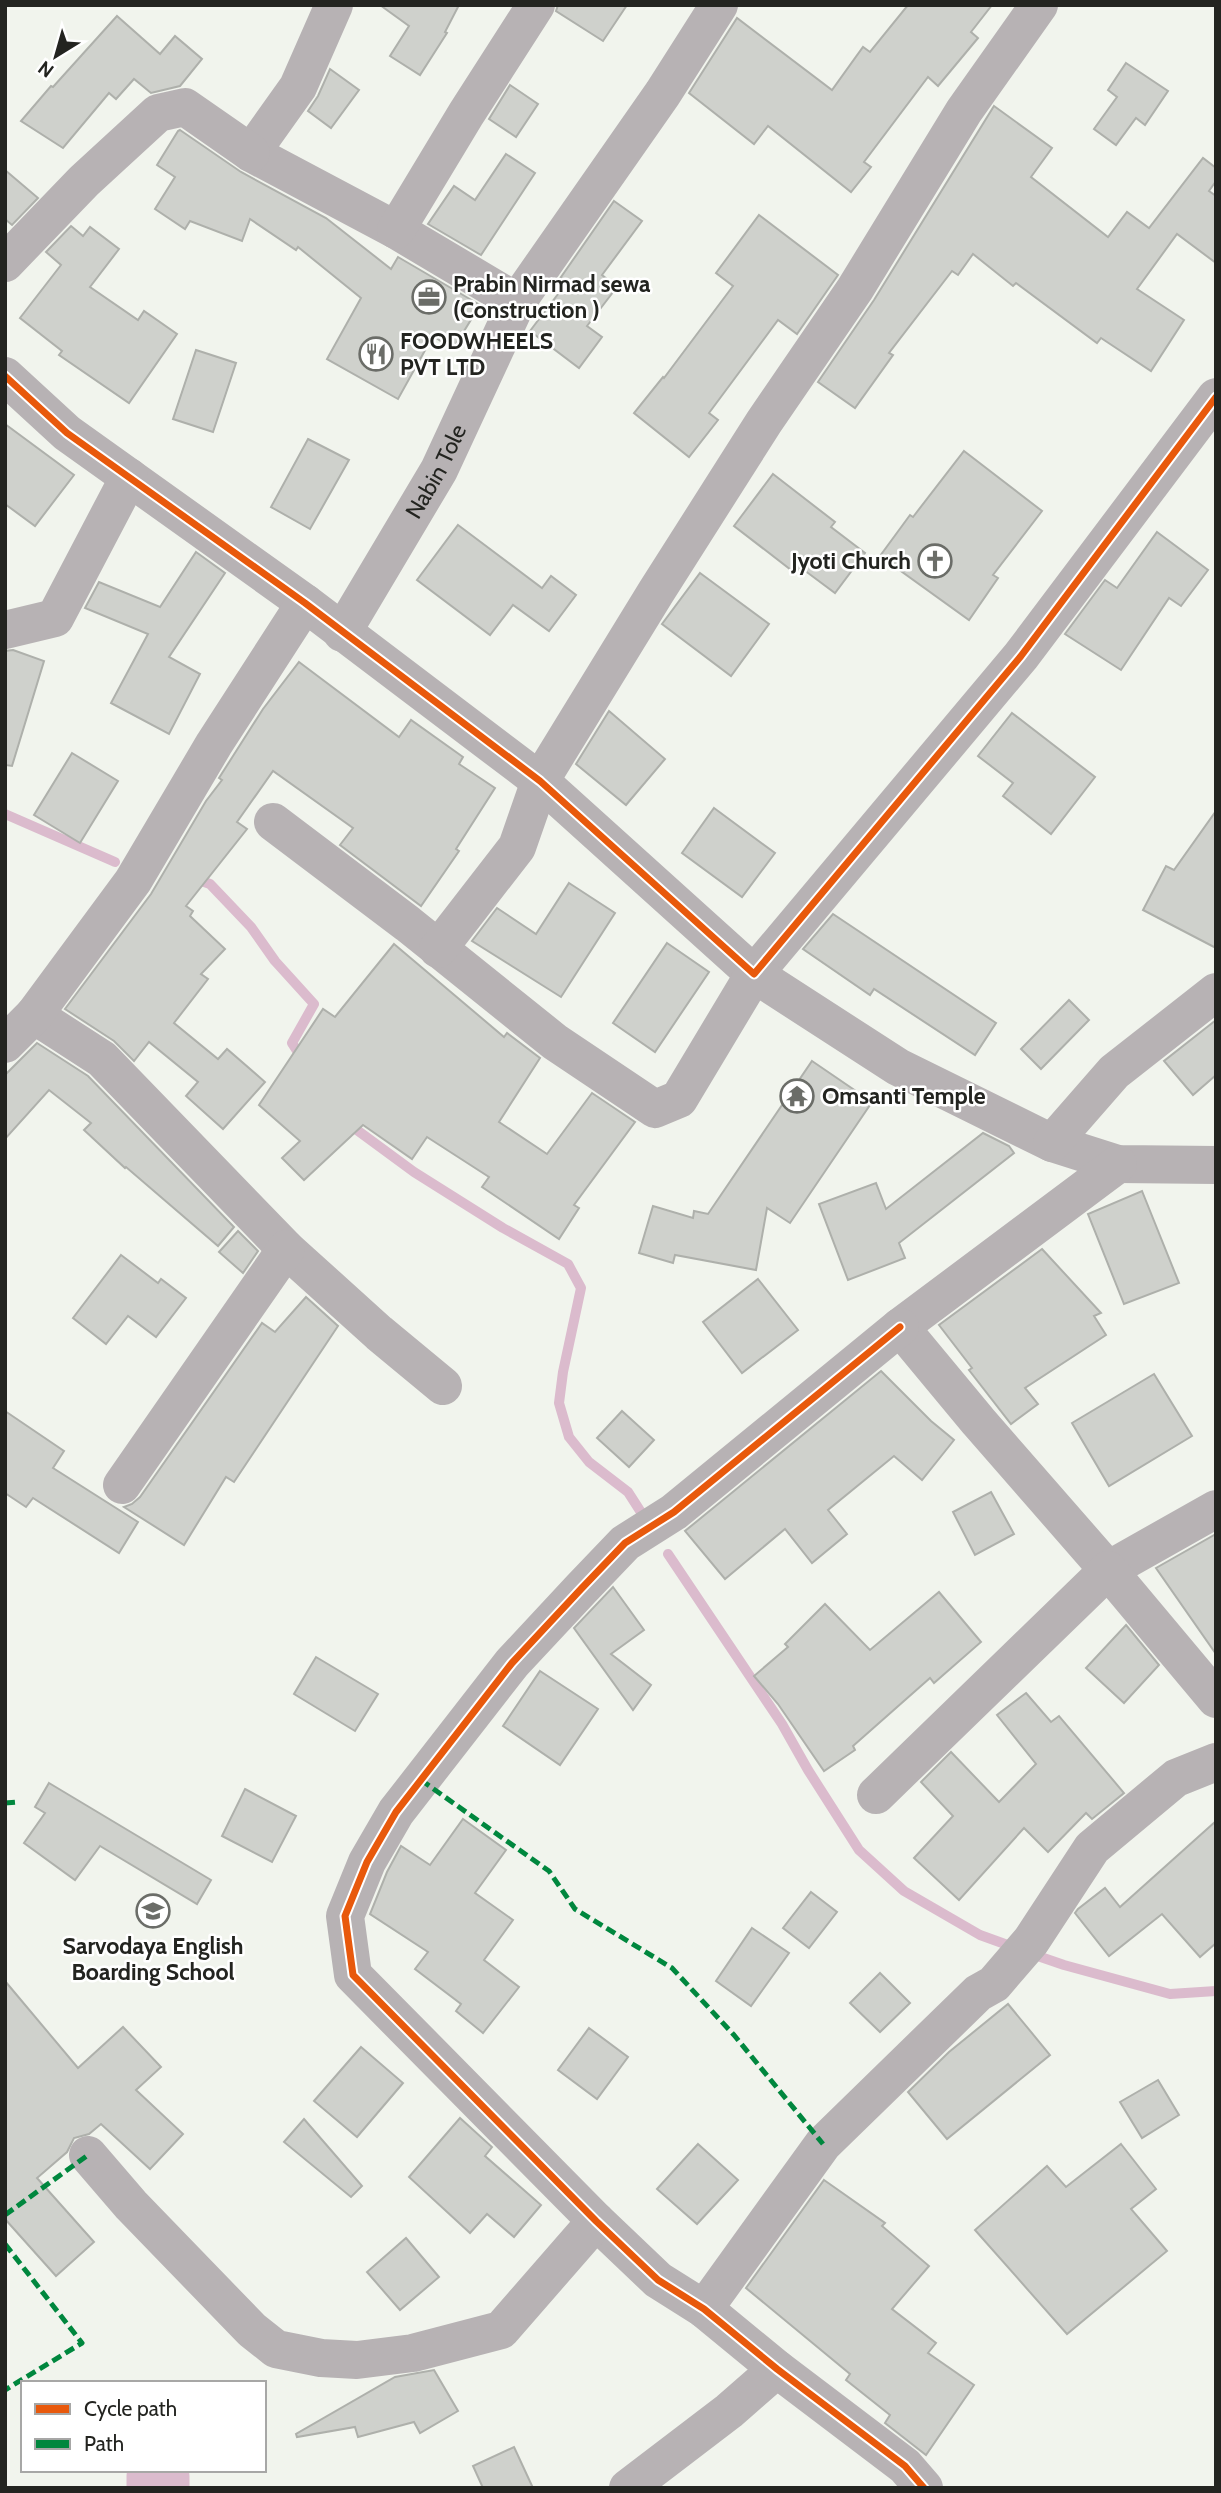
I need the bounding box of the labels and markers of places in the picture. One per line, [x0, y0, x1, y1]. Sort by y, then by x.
place label: Prabin Nirmad sewa (Construction ) [453, 270, 651, 324]
office icon: Prabin Nirmad sewa (Construction ) [410, 278, 448, 316]
place label: FOODWHEELS PVT LTD [400, 327, 553, 381]
restaurant icon: FOODWHEELS PVT LTD [357, 335, 395, 373]
church icon: Jyoti Church [916, 542, 954, 580]
place label: Jyoti Church [790, 547, 911, 575]
temple icon: Omsanti Temple [778, 1077, 816, 1115]
place label: Omsanti Temple [822, 1082, 986, 1110]
school or university icon: Sarvodaya English Boarding School [134, 1892, 172, 1930]
place label: Sarvodaya English Boarding School [63, 1932, 243, 1986]

